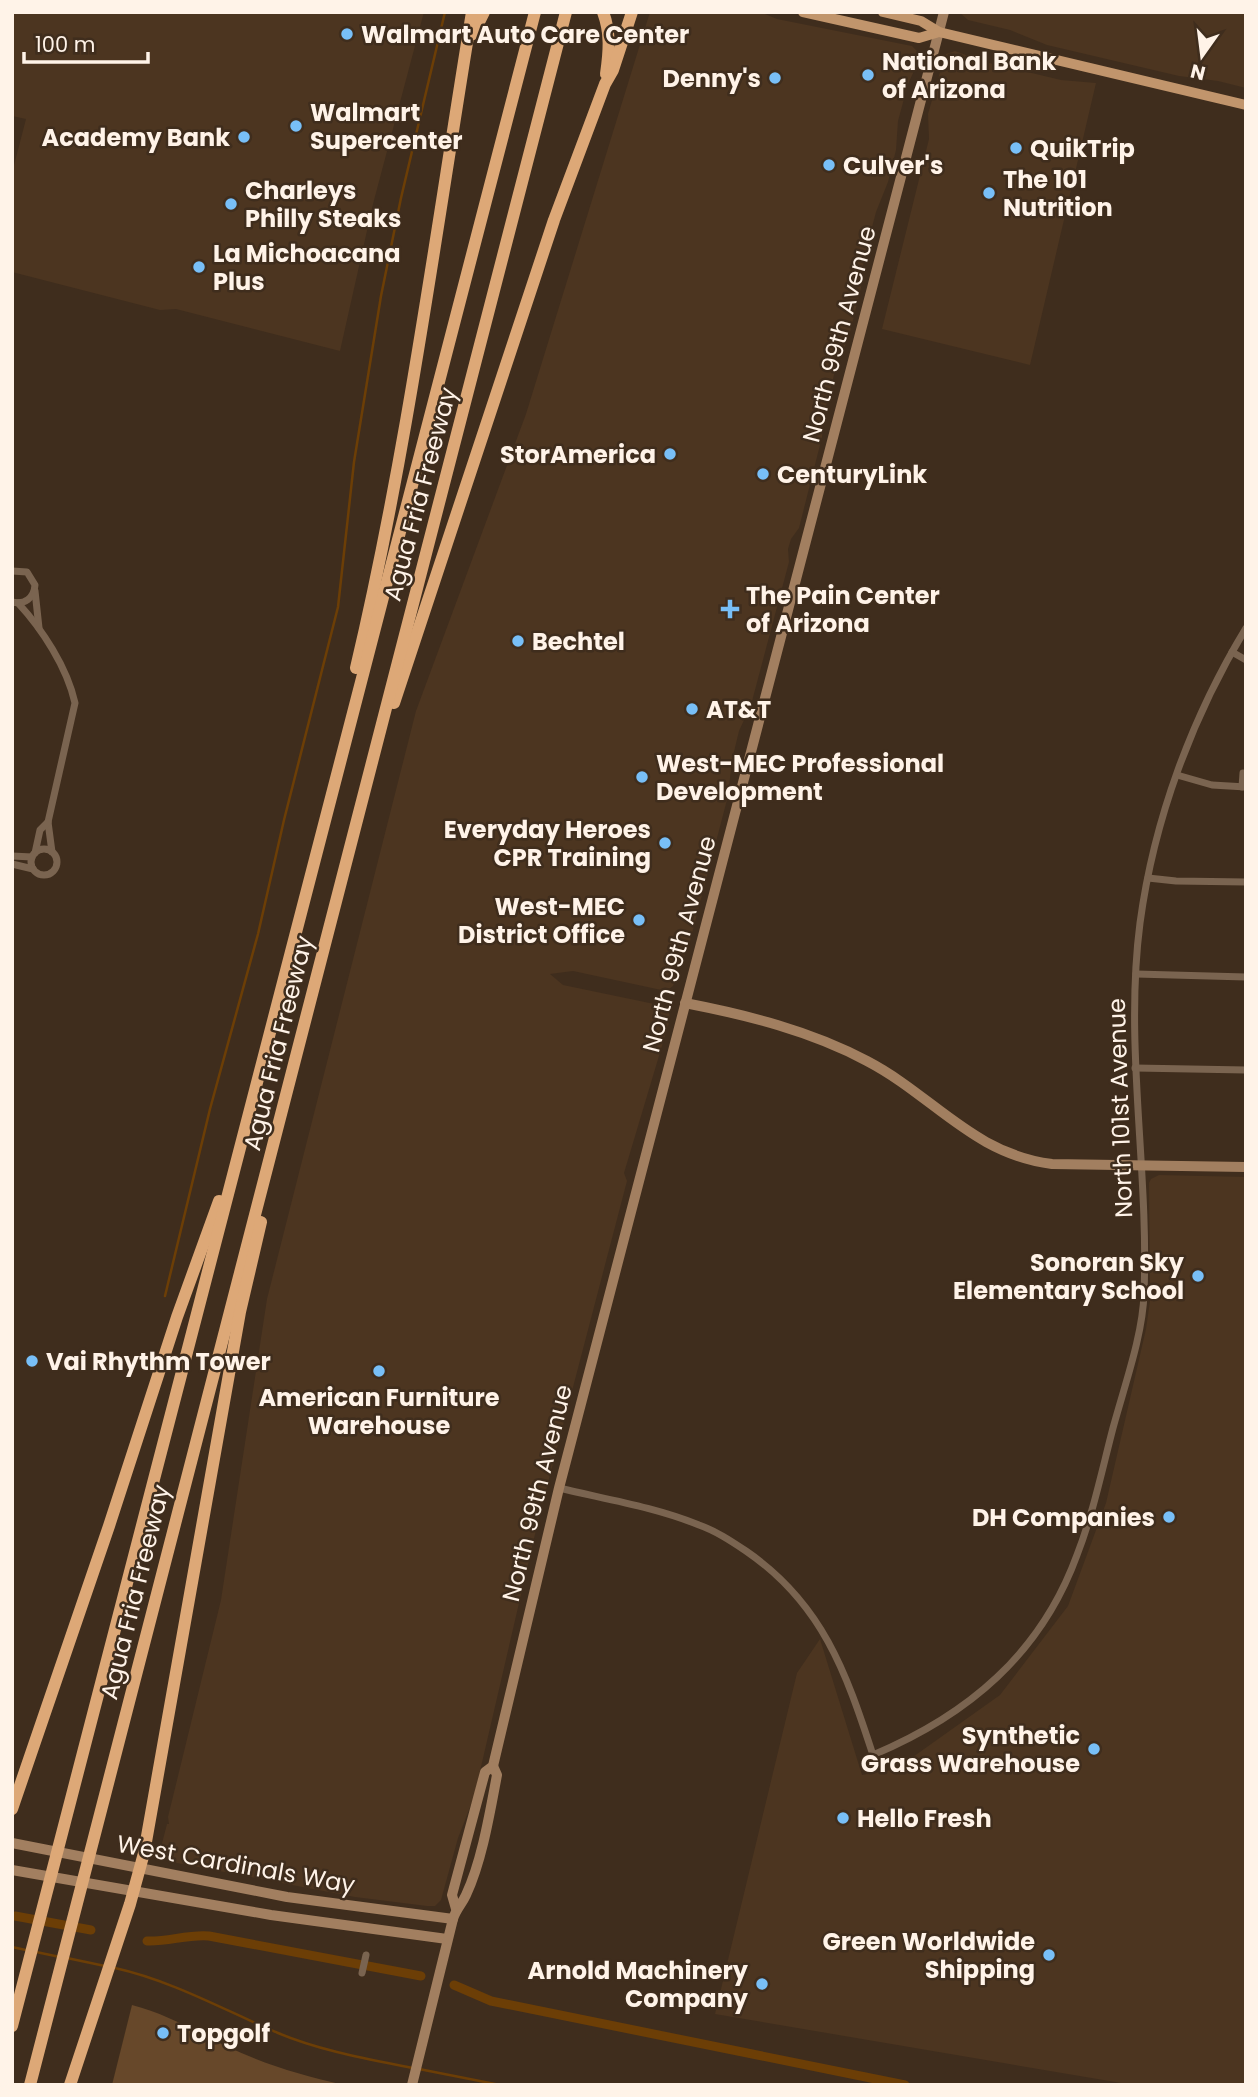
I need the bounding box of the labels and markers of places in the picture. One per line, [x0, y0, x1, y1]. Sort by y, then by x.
place label: Walmart Auto Care Center [361, 18, 689, 51]
marker: Walmart Auto Care Center [339, 26, 355, 42]
place label: National Bank of Arizona [882, 45, 1056, 106]
place label: Denny's [663, 62, 761, 95]
marker: National Bank of Arizona [860, 67, 876, 83]
marker: Denny's [767, 70, 783, 86]
place label: Walmart Supercenter [310, 96, 463, 157]
marker: Walmart Supercenter [288, 118, 304, 134]
place label: Academy Bank [42, 121, 230, 154]
marker: Academy Bank [236, 129, 252, 145]
place label: QuikTrip [1030, 132, 1135, 165]
marker: QuikTrip [1008, 140, 1024, 156]
place label: Culver's [843, 149, 943, 182]
marker: Culver's [821, 157, 837, 173]
place label: The 101 Nutrition [1003, 163, 1113, 224]
place label: Charleys Philly Steaks [245, 174, 401, 235]
marker: The 101 Nutrition [981, 185, 997, 201]
marker: Charleys Philly Steaks [223, 196, 239, 212]
place label: La Michoacana Plus [213, 237, 401, 298]
marker: La Michoacana Plus [191, 259, 207, 275]
place label: StorAmerica [500, 438, 656, 471]
marker: StorAmerica [662, 446, 678, 462]
place label: CenturyLink [777, 458, 927, 491]
marker: CenturyLink [755, 466, 771, 482]
place label: The Pain Center of Arizona [746, 579, 940, 640]
marker: The Pain Center of Arizona [720, 599, 740, 619]
place label: Bechtel [532, 625, 625, 658]
marker: Bechtel [510, 633, 526, 649]
place label: AT&T [706, 693, 771, 726]
marker: AT&T [684, 701, 700, 717]
place label: West-MEC Professional Development [656, 747, 944, 808]
marker: West-MEC Professional Development [634, 769, 650, 785]
place label: Everyday Heroes CPR Training [444, 813, 651, 874]
marker: Everyday Heroes CPR Training [657, 835, 673, 851]
place label: West-MEC District Office [458, 890, 625, 951]
marker: West-MEC District Office [631, 912, 647, 928]
place label: Sonoran Sky Elementary School [953, 1246, 1185, 1307]
marker: Sonoran Sky Elementary School [1190, 1268, 1206, 1284]
place label: Vai Rhythm Tower [46, 1345, 271, 1378]
marker: Vai Rhythm Tower [24, 1353, 40, 1369]
marker: American Furniture Warehouse [371, 1363, 387, 1379]
place label: American Furniture Warehouse [258, 1381, 500, 1442]
place label: DH Companies [972, 1501, 1155, 1534]
marker: DH Companies [1161, 1509, 1177, 1525]
place label: Synthetic Grass Warehouse [861, 1719, 1080, 1780]
marker: Synthetic Grass Warehouse [1086, 1741, 1102, 1757]
place label: Hello Fresh [857, 1802, 992, 1835]
marker: Hello Fresh [835, 1810, 851, 1826]
place label: Green Worldwide Shipping [822, 1925, 1035, 1986]
marker: Green Worldwide Shipping [1041, 1947, 1057, 1963]
place label: Arnold Machinery Company [528, 1954, 749, 2015]
marker: Arnold Machinery Company [754, 1976, 770, 1992]
place label: Topgolf [177, 2017, 270, 2050]
marker: Topgolf [155, 2025, 171, 2041]

